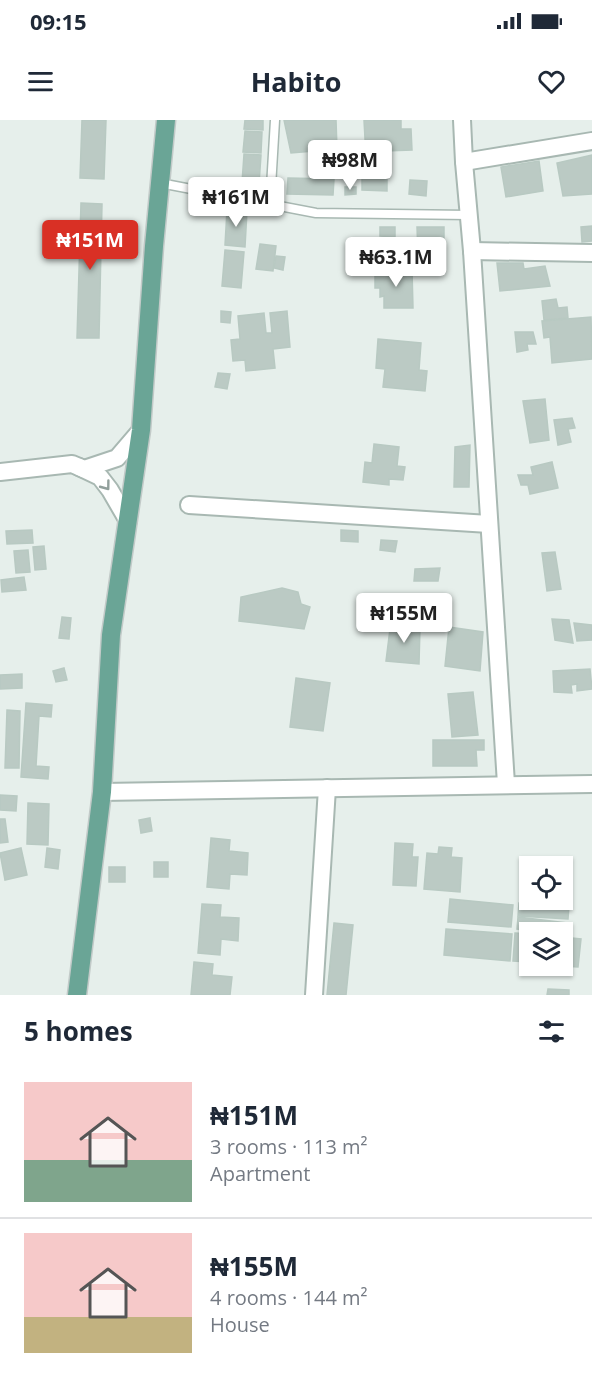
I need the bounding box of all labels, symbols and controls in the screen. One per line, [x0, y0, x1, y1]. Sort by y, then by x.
text: 09:15 [30, 6, 87, 36]
text: Habito [251, 63, 341, 100]
icon: menu [24, 65, 57, 98]
icon: heart [535, 65, 568, 98]
pin: ₦98M [314, 140, 386, 191]
text: ₦98M [322, 146, 378, 173]
pin: ₦161M [194, 177, 278, 228]
text: ₦161M [202, 183, 270, 210]
pin: ₦151M [48, 220, 132, 271]
text: ₦151M [56, 226, 124, 253]
pin: ₦63.1M [347, 237, 445, 288]
text: ₦63.1M [359, 243, 433, 270]
one-way arrow [99, 479, 110, 490]
pin: ₦155M [362, 593, 446, 644]
text: ₦155M [370, 599, 438, 626]
map controls [519, 856, 573, 976]
button: locate [519, 856, 573, 910]
button: layers [519, 922, 573, 976]
text: 5 homes [24, 1013, 133, 1049]
icon: filters [535, 1015, 568, 1048]
text: ₦151M [210, 1097, 298, 1133]
icon: home [72, 1106, 144, 1178]
text: 3 rooms · 113 m² [210, 1133, 368, 1160]
text: Apartment [210, 1160, 310, 1187]
text: ₦155M [210, 1248, 298, 1284]
icon: home [72, 1257, 144, 1329]
text: 4 rooms · 144 m² [210, 1284, 368, 1311]
text: House [210, 1311, 270, 1338]

